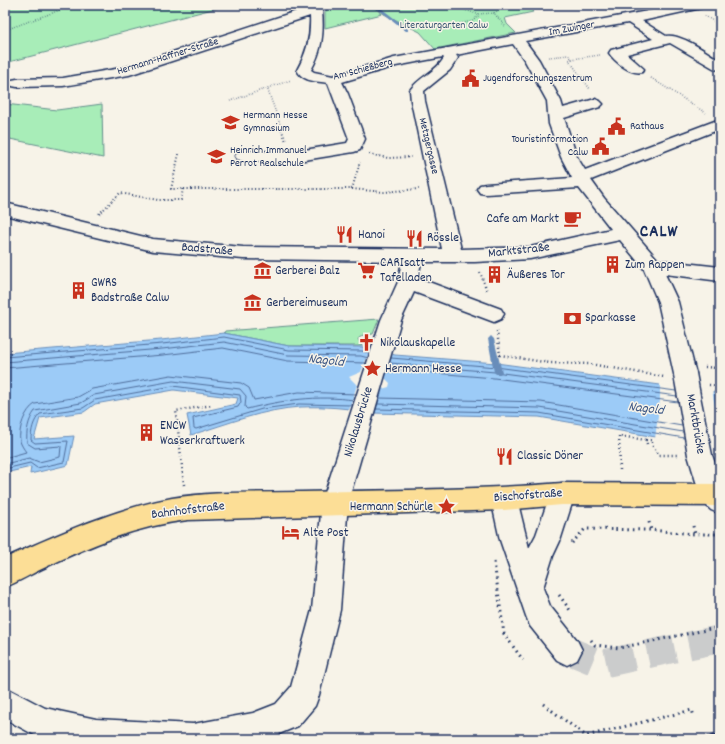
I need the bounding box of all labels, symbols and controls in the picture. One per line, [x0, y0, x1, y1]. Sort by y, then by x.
street label: Im Zwinger [548, 17, 597, 41]
park label: Literaturgarten Calw [400, 18, 488, 34]
street label: Hermann-Haffner-Straße [115, 34, 221, 80]
street label: Am Schießberg [331, 54, 395, 86]
public building icon: Jugendforschungszentrum [460, 69, 480, 89]
place label: Jugendforschungszentrum [483, 71, 592, 87]
place label: Hermann Hesse Gymnasium [243, 108, 308, 137]
school or university icon: Hermann Hesse Gymnasium [220, 112, 240, 132]
street label: Metzgergasse [414, 116, 442, 176]
public building icon: Rathaus [607, 117, 627, 137]
place label: Rathaus [630, 119, 665, 135]
place label: Touristinformation Calw [511, 132, 588, 161]
public building icon: Touristinformation Calw [591, 136, 611, 156]
place label: Heinrich Immanuel Perrot Realschule [230, 143, 307, 172]
school or university icon: Heinrich Immanuel Perrot Realschule [207, 147, 227, 167]
cafe icon: Cafe am Markt [562, 209, 582, 229]
place label: Cafe am Markt [487, 210, 559, 229]
district label: CALW [640, 221, 678, 245]
restaurant icon: Hanoi [335, 225, 355, 245]
place label: Hanoi [358, 226, 386, 245]
restaurant icon: Rössle [404, 228, 424, 248]
place label: Rössle [427, 229, 459, 248]
street label: Badstraße [181, 238, 234, 262]
street label: Marktstraße [487, 238, 551, 264]
place label: CARIsatt Tafelladen [380, 254, 432, 288]
building icon: Zum Rappen [602, 255, 622, 275]
place label: Zum Rappen [625, 256, 684, 275]
supermarket icon: CARIsatt Tafelladen [357, 260, 377, 280]
museum icon: Gerberei Balz [252, 261, 272, 281]
place label: Gerberei Balz [275, 262, 340, 281]
building icon: Äußeres Tor [484, 265, 504, 285]
place label: Äußeres Tor [507, 266, 565, 285]
place label: GWRS Badstraße Calw [91, 274, 169, 308]
building icon: GWRS Badstraße Calw [68, 280, 88, 300]
museum icon: Gerbereimuseum [243, 293, 263, 313]
place label: Gerbereimuseum [266, 294, 348, 313]
bank icon: Sparkasse [562, 308, 582, 328]
place label: Sparkasse [585, 309, 636, 328]
church icon: Nikolauskapelle [357, 333, 377, 353]
place label: Nikolauskapelle [380, 334, 456, 353]
water label: Nagold [307, 349, 347, 373]
place icon: Hermann Hesse [362, 359, 382, 379]
place label: Hermann Hesse [385, 360, 462, 379]
street label: Nikolausbrücke [339, 384, 379, 459]
street label: Marktbrücke [680, 392, 710, 456]
water label: Nagold [627, 397, 667, 421]
place label: ENCW Wasserkraftwerk [160, 417, 245, 451]
building icon: ENCW Wasserkraftwerk [137, 423, 157, 443]
restaurant icon: Classic Döner [494, 446, 514, 466]
place label: Classic Döner [517, 447, 583, 466]
street label: Bischofstraße [493, 484, 563, 508]
street label: Bahnhofstraße [150, 497, 226, 525]
place icon: Hermann Schürle [436, 497, 456, 517]
place label: Hermann Schürle [350, 498, 433, 517]
hotel icon: Alte Post [280, 523, 300, 543]
place label: Alte Post [303, 524, 349, 543]

